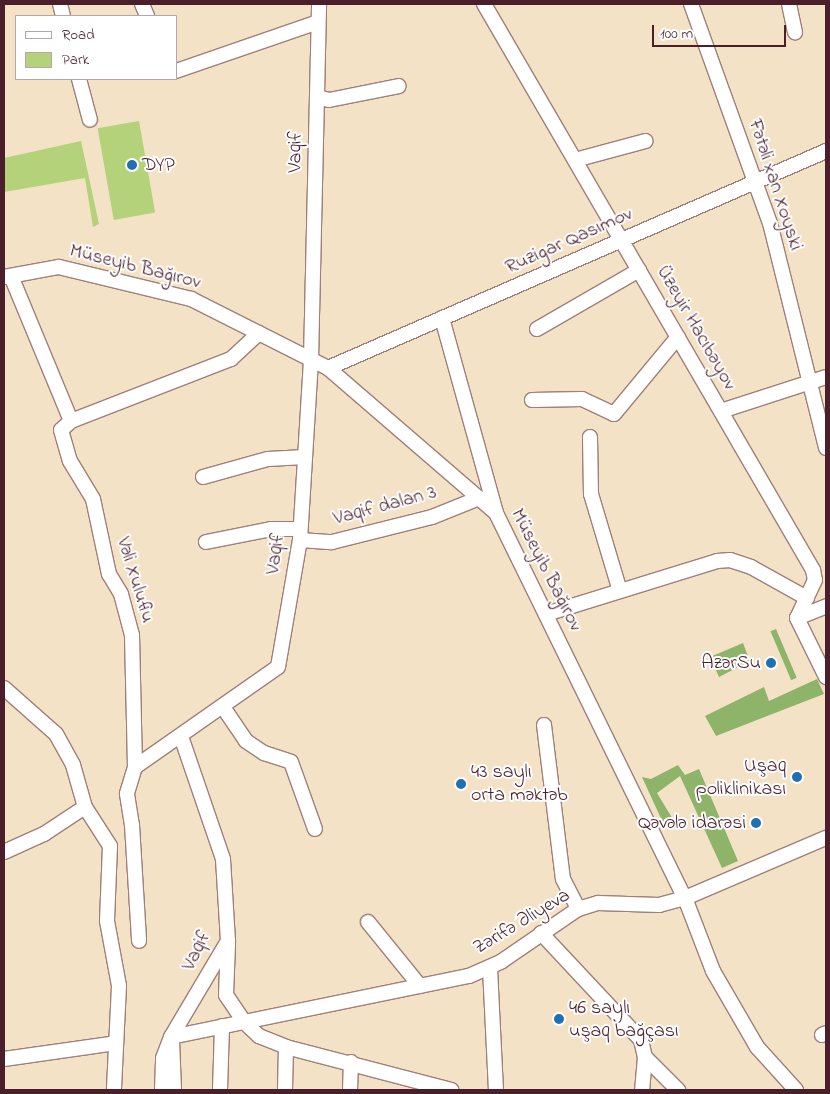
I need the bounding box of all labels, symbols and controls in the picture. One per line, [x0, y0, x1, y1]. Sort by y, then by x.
legend [15, 15, 178, 80]
scale bar [655, 15, 789, 47]
text: 100 m [660, 23, 693, 45]
text: Road [62, 24, 95, 46]
text: Park [62, 49, 89, 71]
street label: Fətəli xan Xoyski [742, 116, 808, 254]
street label: Vaqif [284, 131, 308, 173]
place label: DYP [142, 153, 175, 177]
marker: DYP [126, 159, 138, 171]
street label: Ruzigar Qasımov [502, 202, 636, 280]
street label: Müseyib Bağırov [67, 239, 203, 295]
street label: Üzeyir Hacıbəyov [651, 261, 741, 395]
street label: Vaqif dalan 3 [331, 481, 439, 531]
street label: Müseyib Bağırov [505, 505, 587, 635]
street label: Vaqif [261, 532, 291, 576]
street label: Vəli Xuluflu [111, 534, 159, 626]
place label: AzərSu [701, 651, 761, 675]
marker: AzərSu [765, 657, 777, 669]
place label: Uşaq poliklinikası [696, 754, 786, 801]
place label: 43 saylı orta məktəb [471, 760, 568, 807]
marker: Uşaq poliklinikası [790, 770, 804, 784]
marker: 43 saylı orta məktəb [455, 778, 467, 790]
place label: Qəvələ idarəsi [638, 811, 746, 835]
marker: Qəvələ idarəsi [750, 817, 762, 829]
street label: Zərifə Əliyeva [469, 884, 575, 960]
street label: Vaqif [177, 927, 217, 975]
place label: 46 saylı uşaq bağçası [569, 996, 678, 1043]
marker: 46 saylı uşaq bağçası [553, 1013, 565, 1025]

